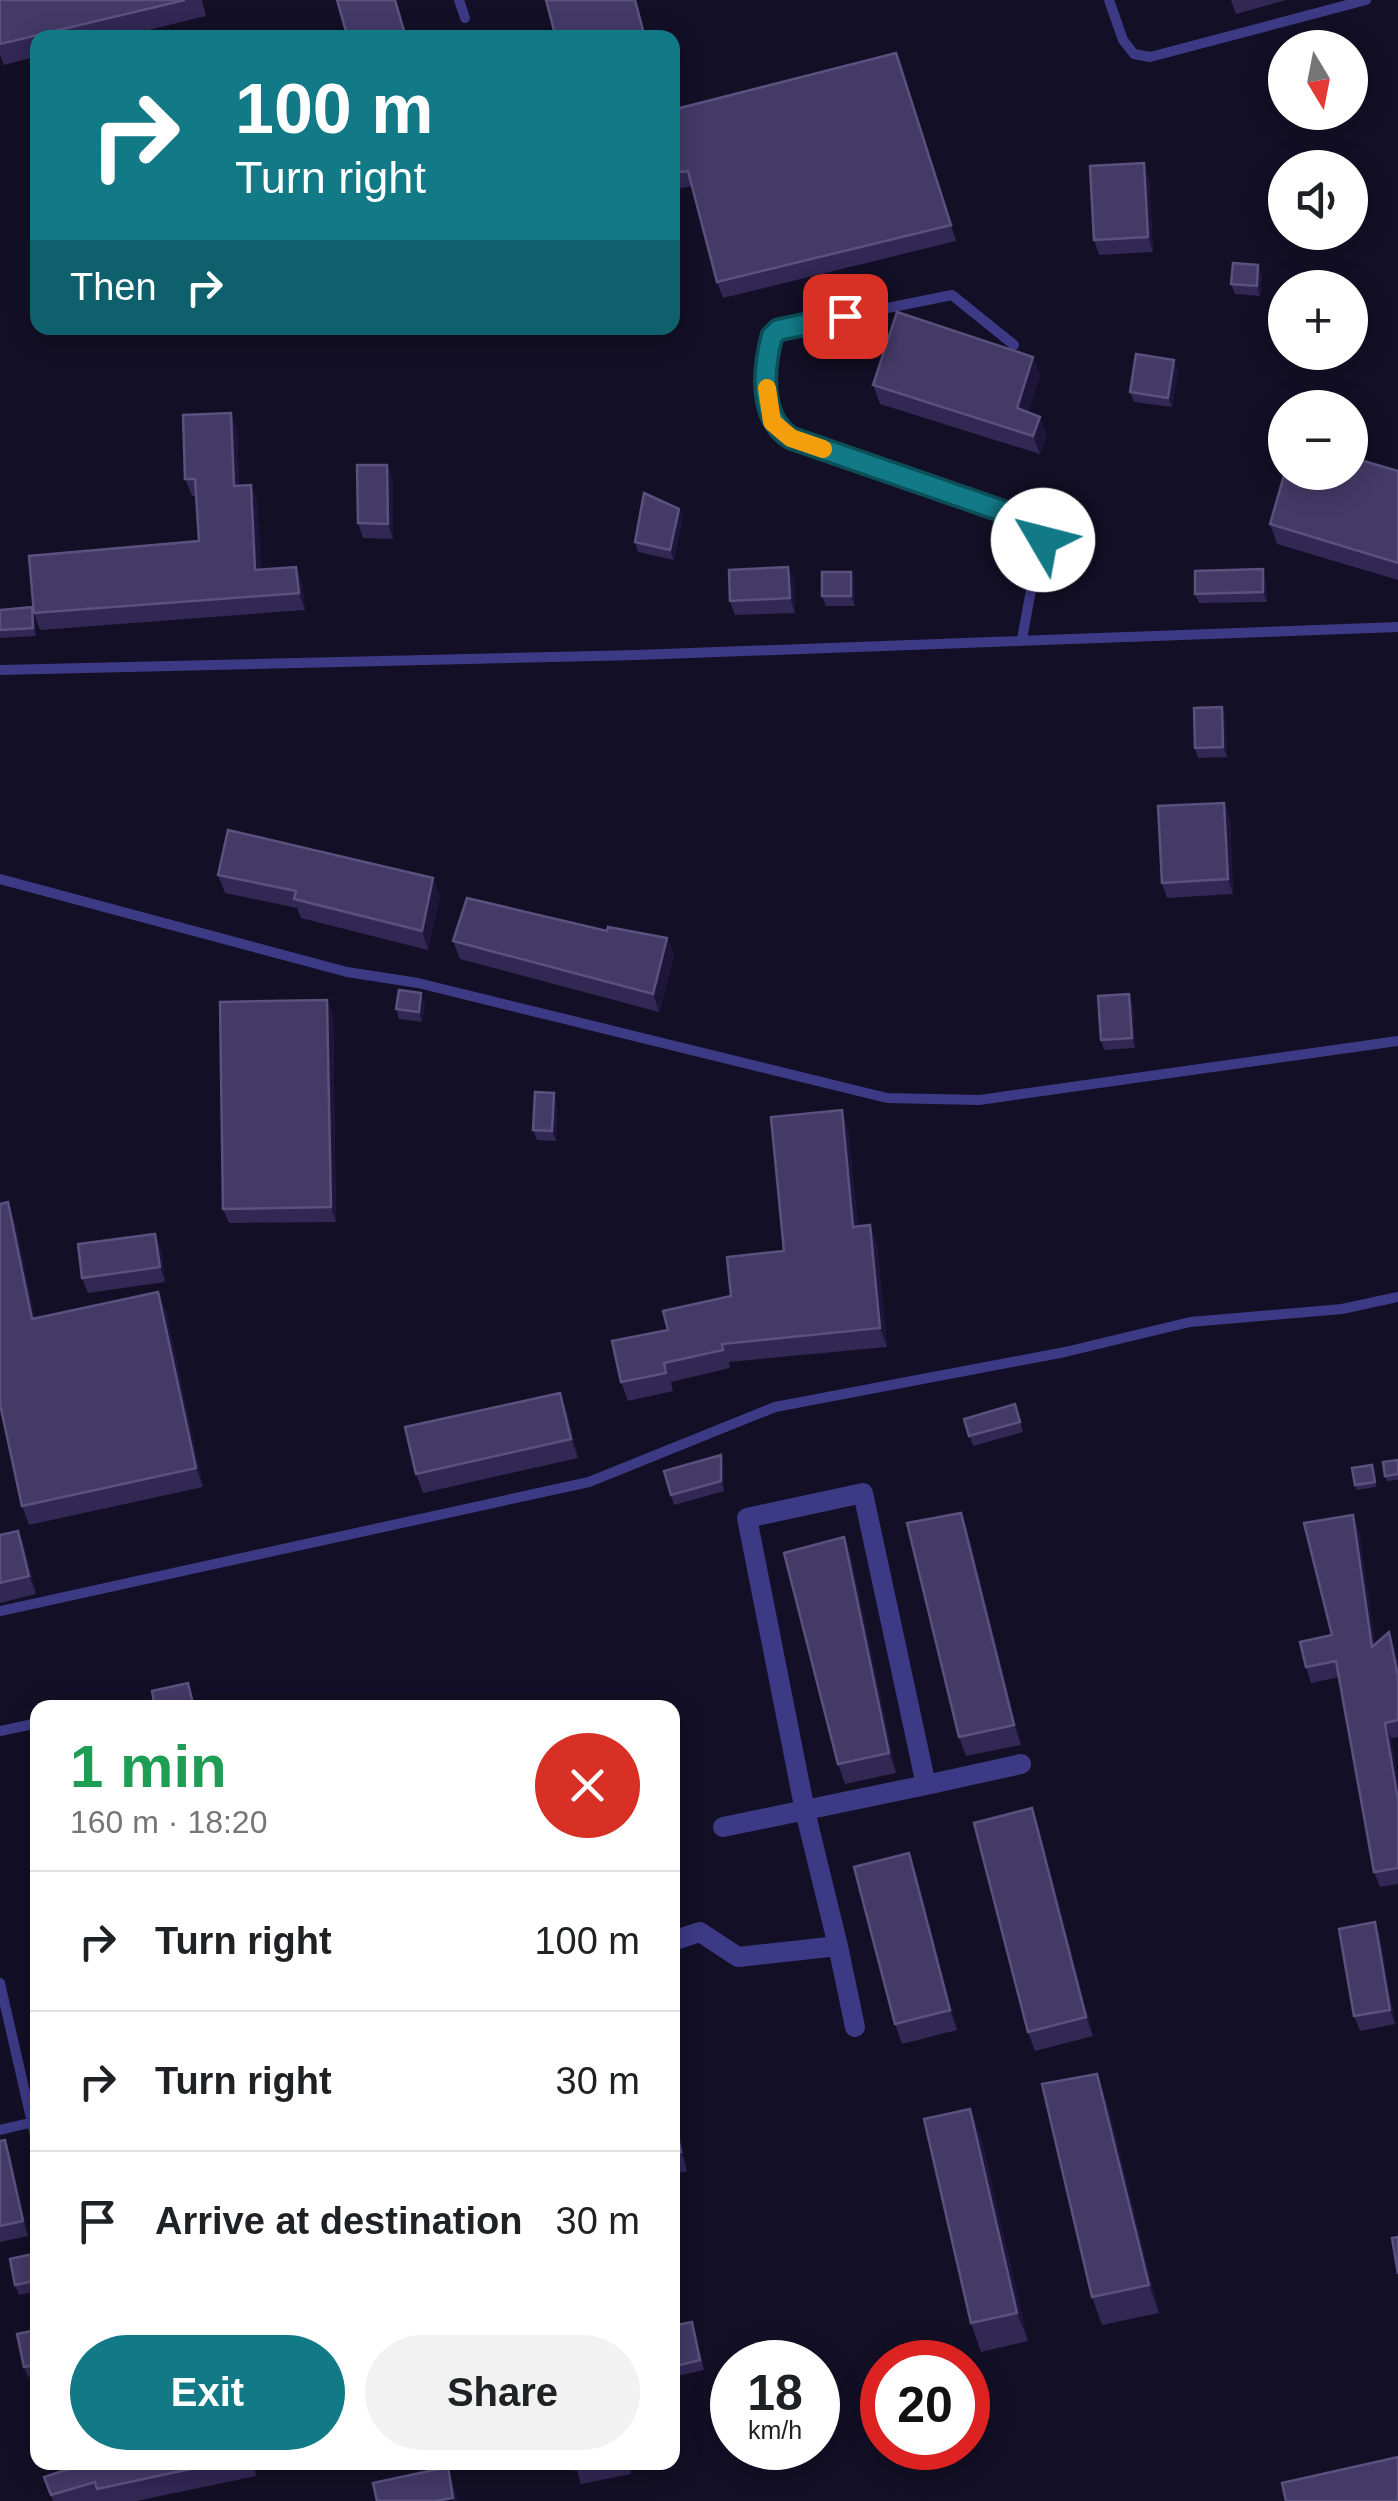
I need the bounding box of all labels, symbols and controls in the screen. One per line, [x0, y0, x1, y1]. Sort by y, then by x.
north arrow [1268, 30, 1368, 130]
map controls [1268, 30, 1368, 490]
icon: right [70, 70, 200, 200]
text: 100 m [235, 70, 433, 148]
button: sound [1268, 150, 1368, 250]
text: Turn right [235, 152, 426, 203]
icon: right [177, 260, 232, 315]
text: Then [70, 266, 157, 308]
button: + [1268, 270, 1368, 370]
pin [803, 274, 888, 359]
icon: arrive [818, 289, 873, 344]
button: − [1268, 390, 1368, 490]
position arrow [991, 488, 1095, 592]
text: 1 min [70, 1733, 227, 1800]
button: close [535, 1733, 640, 1838]
text: 160 m · 18:20 [70, 1804, 267, 1840]
icon: right [70, 1914, 125, 1969]
text: Turn right [155, 1920, 332, 1962]
text: 100 m [534, 1920, 640, 1962]
icon: right [70, 2054, 125, 2109]
text: Turn right [155, 2060, 332, 2102]
text: 30 m [556, 2060, 640, 2102]
icon: arrive [70, 2194, 125, 2249]
text: Arrive at destination [155, 2200, 522, 2242]
text: 30 m [556, 2200, 640, 2242]
button: Exit [70, 2335, 345, 2450]
button: Share [365, 2335, 640, 2450]
speed limit sign: 20 [860, 2340, 990, 2470]
text: 18 [747, 2365, 803, 2421]
text: km/h [748, 2416, 802, 2444]

